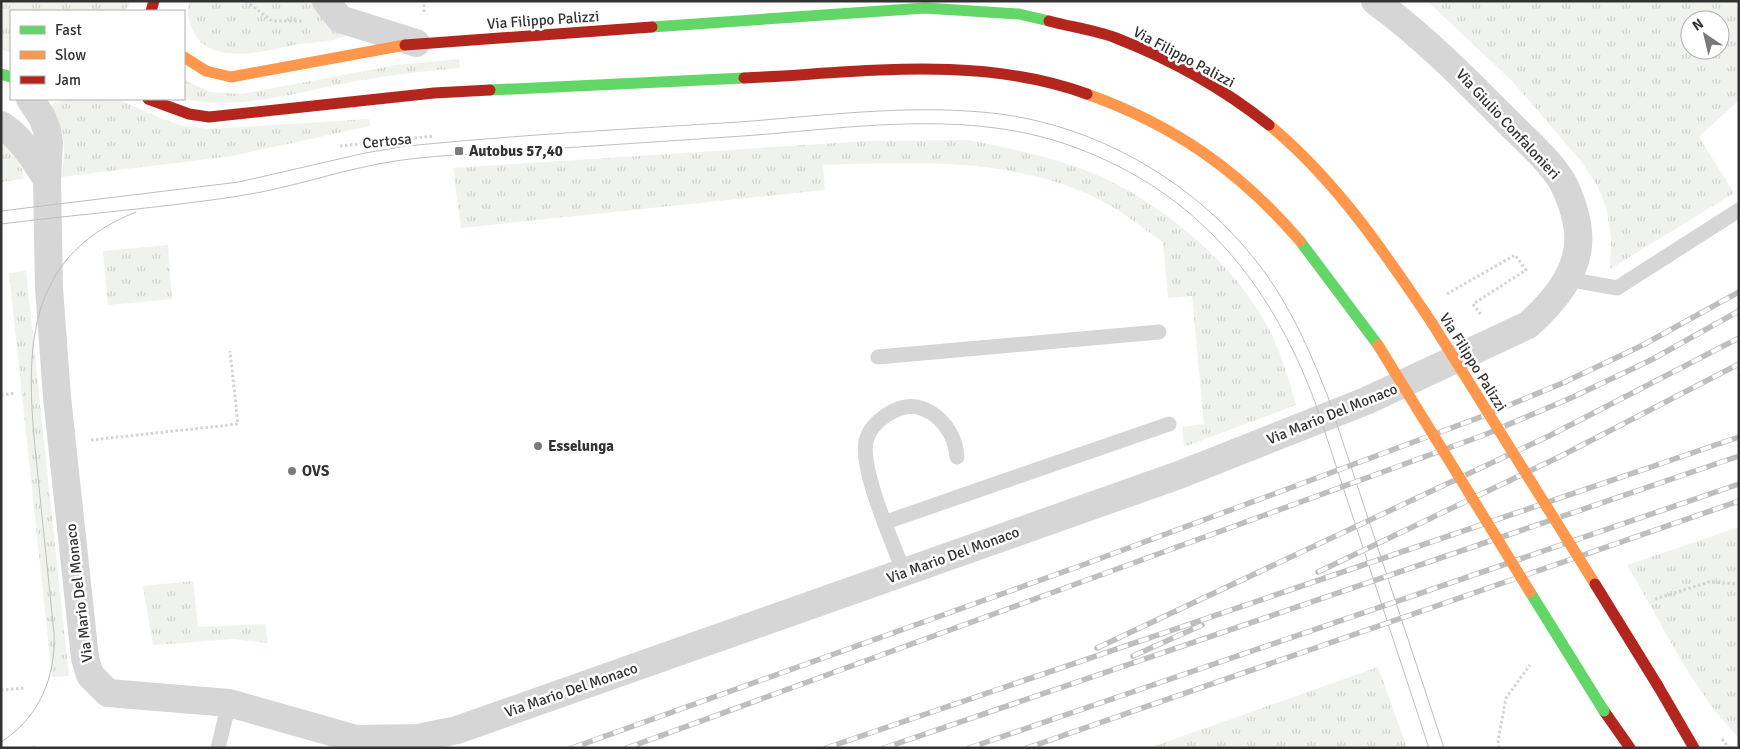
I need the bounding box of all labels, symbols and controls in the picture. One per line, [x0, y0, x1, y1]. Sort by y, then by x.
street label: Via Filippo Palizzi [486, 7, 600, 33]
legend [10, 10, 185, 100]
north arrow [1680, 10, 1730, 60]
text: N [1689, 15, 1707, 35]
text: Fast [55, 21, 82, 39]
street label: Via Filippo Palizzi [1130, 23, 1238, 91]
text: Slow [55, 46, 86, 64]
street label: Via Giulio Confalonieri [1452, 65, 1564, 183]
text: Jam [55, 71, 81, 89]
street label: Certosa [362, 129, 412, 153]
place label: Autobus 57,40 [469, 142, 563, 160]
marker: Autobus 57,40 [453, 145, 465, 157]
street label: Via Filippo Palizzi [1436, 310, 1510, 414]
street label: Via Mario Del Monaco [1264, 379, 1400, 448]
place label: Esselunga [548, 437, 614, 455]
marker: Esselunga [532, 440, 544, 452]
place label: OVS [302, 462, 329, 480]
marker: OVS [286, 465, 298, 477]
street label: Via Mario Del Monaco [62, 522, 96, 663]
street label: Via Mario Del Monaco [884, 523, 1022, 587]
street label: Via Mario Del Monaco [502, 659, 640, 721]

